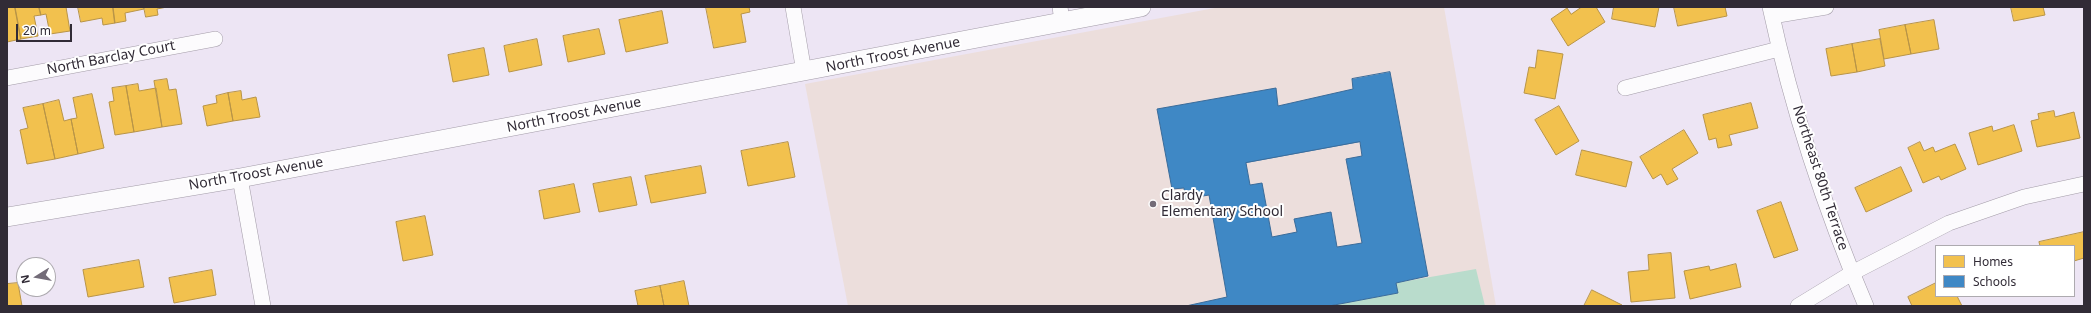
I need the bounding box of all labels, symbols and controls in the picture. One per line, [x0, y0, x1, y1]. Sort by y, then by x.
scale bar [18, 16, 74, 42]
text: 20 m [23, 22, 51, 39]
street label: North Troost Avenue [824, 34, 962, 76]
street label: North Barclay Court [45, 37, 177, 79]
street label: North Troost Avenue [505, 94, 643, 136]
street label: Northeast 80th Terrace [1789, 103, 1851, 253]
street label: North Troost Avenue [187, 154, 325, 194]
place label: Clardy Elementary School [1161, 188, 1283, 220]
marker: Clardy Elementary School [1148, 199, 1158, 209]
legend [1935, 245, 2075, 297]
text: Homes [1973, 253, 2013, 270]
north arrow [16, 257, 56, 297]
text: N [16, 273, 33, 285]
text: Schools [1973, 273, 2016, 290]

